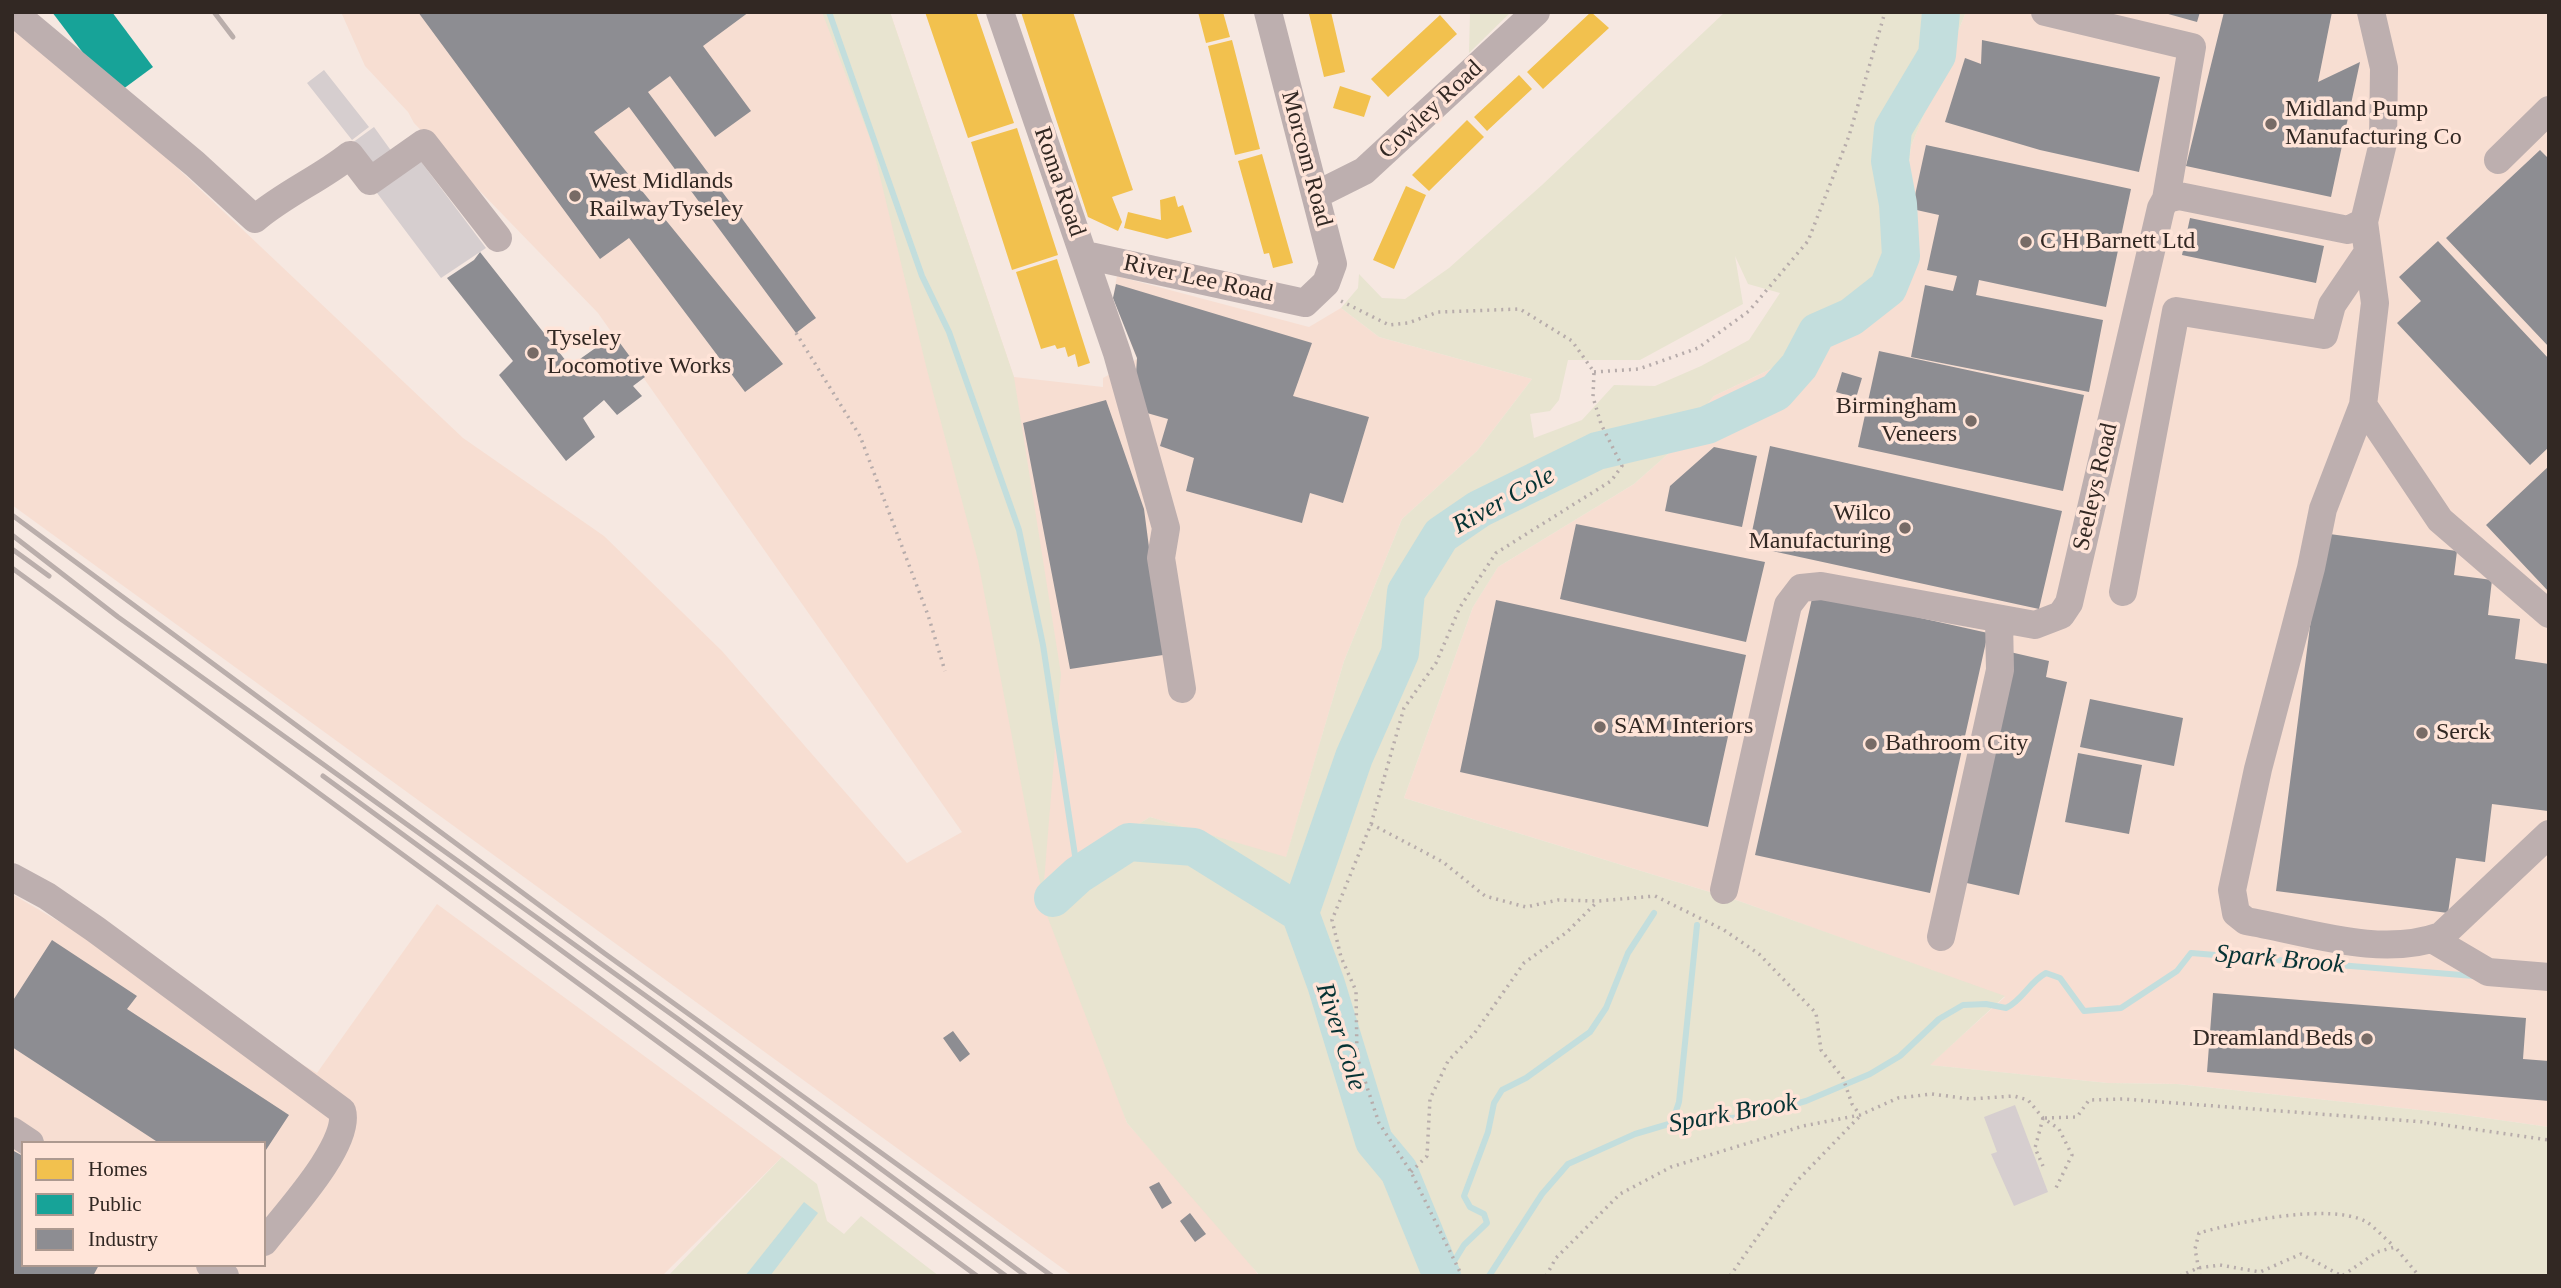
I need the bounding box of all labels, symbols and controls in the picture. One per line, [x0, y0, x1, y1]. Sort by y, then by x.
street label: Cowley Road [1373, 55, 1489, 165]
street label: Morcom Road [1274, 88, 1338, 230]
place label: Midland Pump Manufacturing Co [2285, 96, 2462, 152]
marker: Midland Pump Manufacturing Co [2263, 116, 2279, 132]
street label: Roma Road [1027, 123, 1091, 241]
place label: West Midlands RailwayTyseley [589, 168, 743, 224]
marker: West Midlands RailwayTyseley [567, 188, 583, 204]
place label: C H Barnett Ltd [2040, 228, 2195, 256]
marker: C H Barnett Ltd [2018, 234, 2034, 250]
street label: River Lee Road [1121, 249, 1275, 309]
place label: Tyseley Locomotive Works [547, 325, 731, 381]
marker: Tyseley Locomotive Works [525, 345, 541, 361]
place label: Birmingham Veneers [1836, 393, 1957, 449]
marker: Birmingham Veneers [1963, 413, 1979, 429]
street label: Seeleys Road [2067, 420, 2125, 554]
water label: River Cole [1447, 460, 1561, 542]
place label: Wilco Manufacturing [1748, 500, 1891, 556]
marker: Wilco Manufacturing [1897, 520, 1913, 536]
place label: SAM Interiors [1614, 713, 1753, 741]
marker: SAM Interiors [1592, 719, 1608, 735]
place label: Serck [2436, 719, 2491, 747]
marker: Serck [2414, 725, 2430, 741]
place label: Bathroom City [1885, 730, 2028, 758]
marker: Bathroom City [1863, 736, 1879, 752]
water label: Spark Brook [2214, 939, 2346, 981]
water label: River Cole [1308, 979, 1372, 1095]
place label: Dreamland Beds [2192, 1025, 2353, 1053]
marker: Dreamland Beds [2359, 1031, 2375, 1047]
water label: Spark Brook [1666, 1087, 1800, 1141]
legend [21, 1141, 266, 1267]
text: Homes [88, 1157, 148, 1181]
text: Public [88, 1192, 142, 1216]
text: Industry [88, 1227, 158, 1251]

